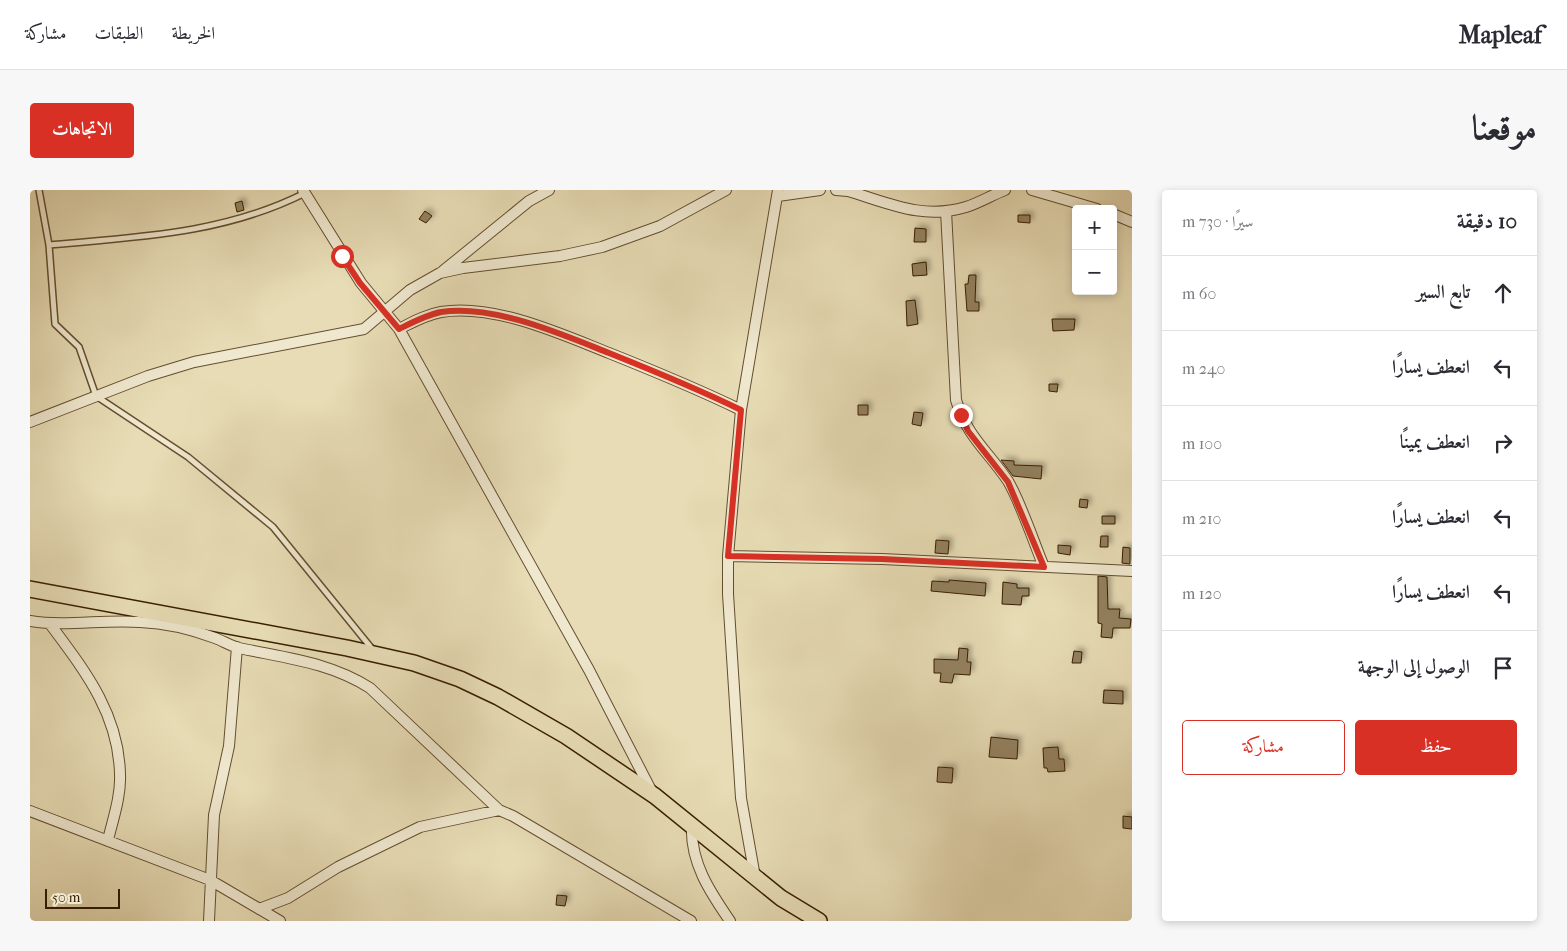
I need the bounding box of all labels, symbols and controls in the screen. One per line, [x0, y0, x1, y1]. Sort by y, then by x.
text: Mapleaf [1459, 21, 1542, 49]
text: مشاركة [25, 23, 66, 44]
text: الطبقات [94, 23, 143, 44]
text: الخريطة [171, 23, 215, 44]
button: الاتجاهات [30, 103, 134, 158]
text: موقعنا [1472, 107, 1537, 148]
map controls [1072, 205, 1117, 295]
button: + [1072, 205, 1117, 250]
text: 10 دقيقة [1457, 209, 1517, 233]
text: سيرًا · 730 m [1182, 212, 1253, 231]
route start [331, 245, 354, 268]
button: − [1072, 250, 1117, 295]
icon: ahead [1489, 279, 1517, 307]
text: تابع السير [1416, 281, 1470, 303]
text: 60 m [1182, 284, 1216, 303]
icon: left [1489, 354, 1517, 382]
text: انعطف يسارًا [1392, 356, 1470, 378]
text: 240 m [1182, 359, 1225, 378]
route end [950, 404, 973, 427]
icon: right [1489, 429, 1517, 457]
text: انعطف يمينًا [1400, 431, 1470, 453]
text: 100 m [1182, 434, 1222, 453]
icon: left [1489, 504, 1517, 532]
text: انعطف يسارًا [1392, 506, 1470, 528]
text: 210 m [1182, 509, 1221, 528]
icon: left [1489, 579, 1517, 607]
text: انعطف يسارًا [1392, 581, 1470, 603]
text: 120 m [1182, 584, 1222, 603]
icon: arrive [1489, 654, 1517, 682]
text: الوصول إلى الوجهة [1358, 656, 1470, 678]
button: مشاركة [1182, 720, 1345, 775]
button: حفظ [1355, 720, 1517, 775]
scale bar [45, 886, 120, 909]
text: 50 m [52, 889, 80, 906]

